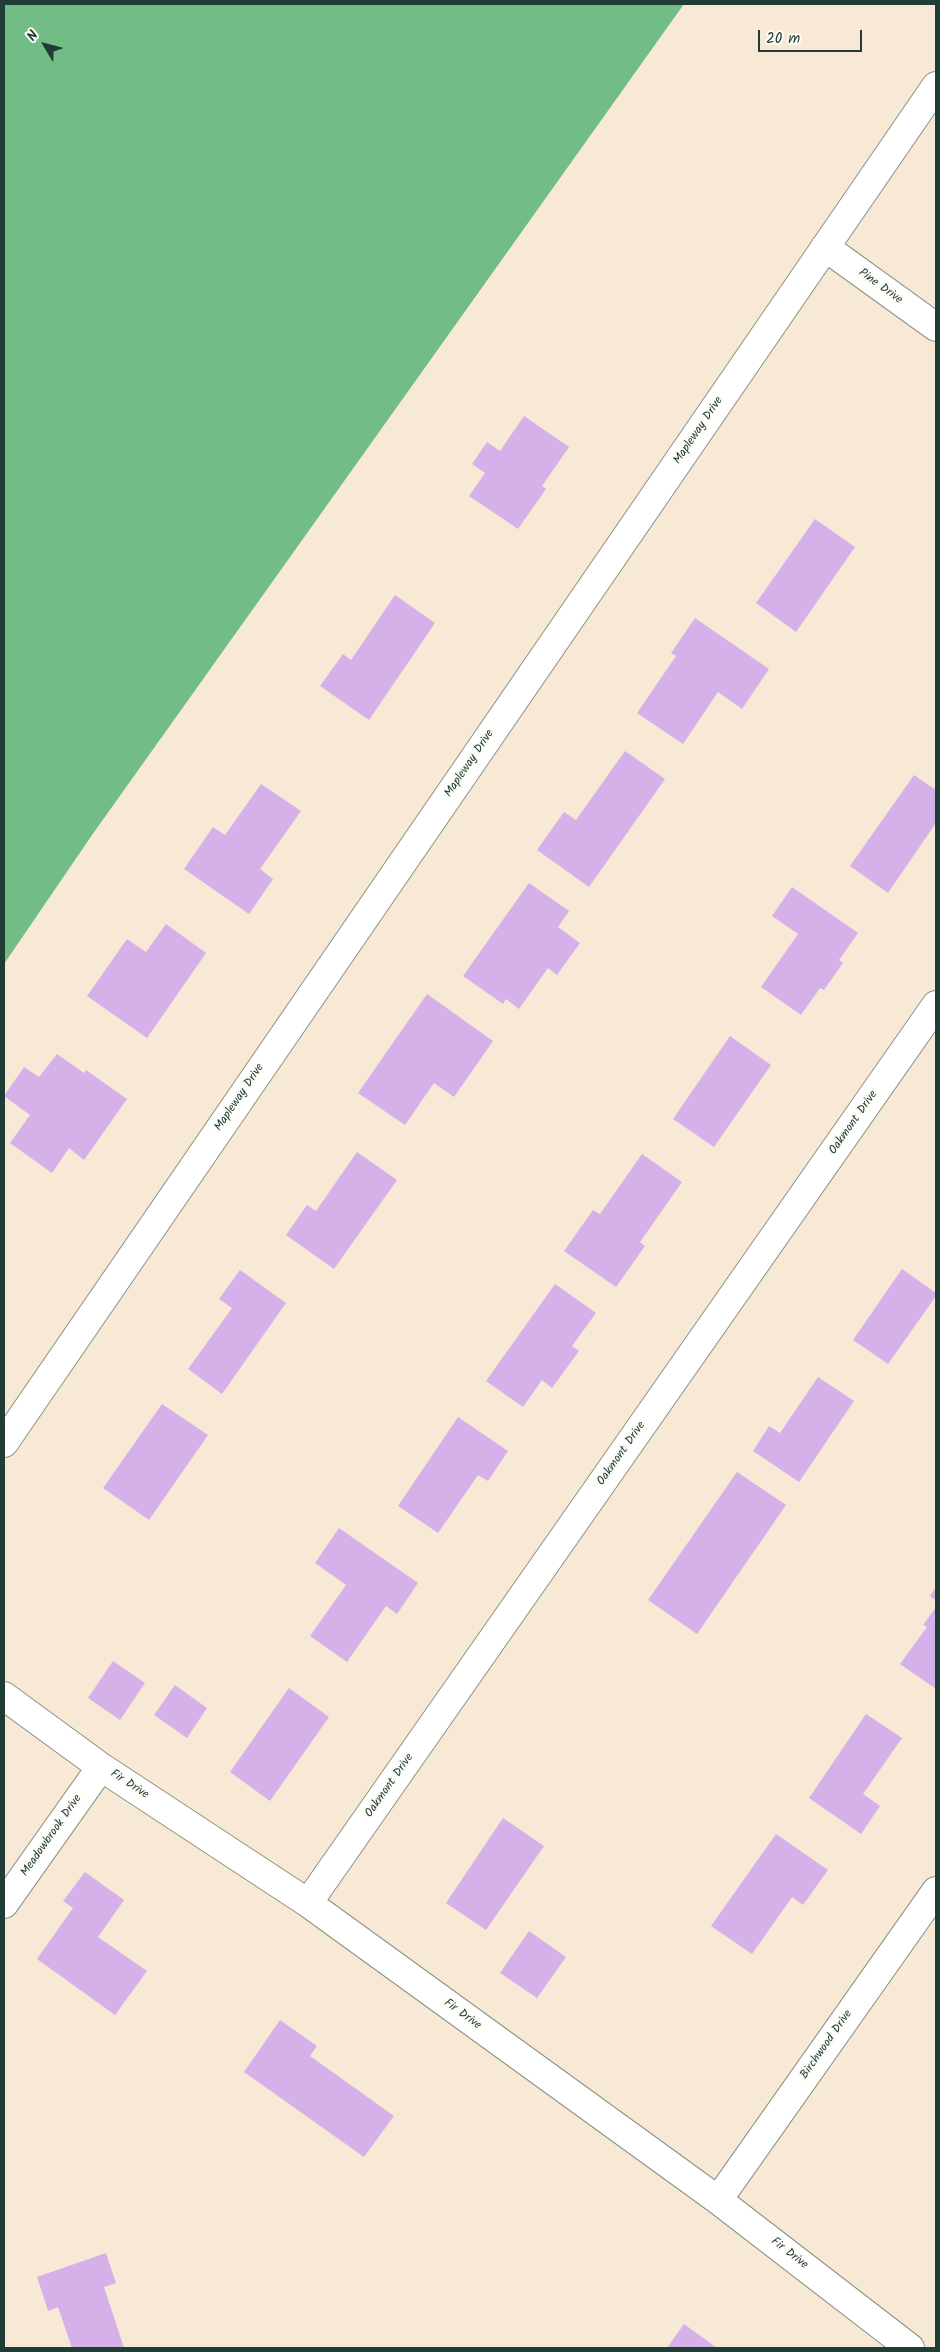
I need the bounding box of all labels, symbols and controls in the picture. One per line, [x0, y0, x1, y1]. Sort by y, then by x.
north arrow [20, 20, 70, 70]
scale bar [760, 20, 864, 52]
text: N [22, 26, 44, 46]
text: 20 m [766, 27, 800, 51]
street label: Pine Drive [855, 266, 905, 308]
street label: Mapleway Drive [671, 394, 727, 468]
street label: Mapleway Drive [442, 727, 498, 801]
street label: Mapleway Drive [212, 1061, 268, 1135]
street label: Oakmont Drive [827, 1088, 881, 1158]
street label: Oakmont Drive [595, 1419, 649, 1489]
street label: Oakmont Drive [363, 1751, 417, 1821]
street label: Fir Drive [107, 1767, 151, 1803]
street label: Meadowbrook Drive [18, 1792, 86, 1880]
street label: Fir Drive [440, 1997, 484, 2033]
street label: Birchwood Drive [798, 2008, 856, 2082]
street label: Fir Drive [768, 2235, 810, 2273]

